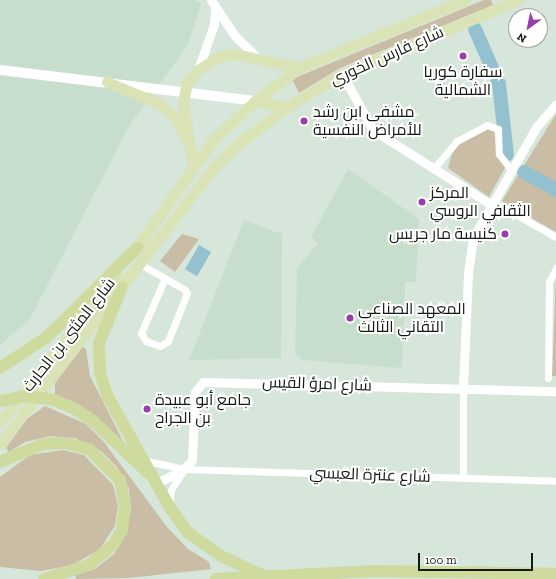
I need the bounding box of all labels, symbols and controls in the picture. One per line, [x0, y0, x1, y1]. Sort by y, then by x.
north arrow [508, 8, 548, 48]
street label: شارع فارس الخوري [327, 22, 447, 90]
text: N [515, 30, 529, 45]
marker: سفارة كوريا الشمالية [458, 51, 468, 61]
place label: سفارة كوريا الشمالية [423, 62, 503, 100]
place label: مشفى ابن رشد للأمراض النفسية [313, 102, 422, 140]
marker: مشفى ابن رشد للأمراض النفسية [298, 115, 310, 127]
place label: المركز الثقافي الروسي [430, 183, 531, 221]
marker: المركز الثقافي الروسي [417, 197, 427, 207]
place label: كنيسة مار جريس [389, 224, 497, 244]
marker: كنيسة مار جريس [500, 229, 510, 239]
street label: شارع المثنى بن الحارث [19, 274, 119, 396]
place label: المعهد الصناعي التقاني الثالث [358, 299, 466, 337]
marker: المعهد الصناعي التقاني الثالث [345, 313, 355, 323]
street label: شارع امرؤ القيس [262, 372, 372, 396]
place label: جامع أبو عبيدة بن الجراح [155, 390, 251, 428]
marker: جامع أبو عبيدة بن الجراح [142, 404, 152, 414]
street label: شارع عنترة العبسي [309, 463, 431, 487]
scale bar [420, 545, 535, 571]
text: 100 m [425, 553, 457, 567]

